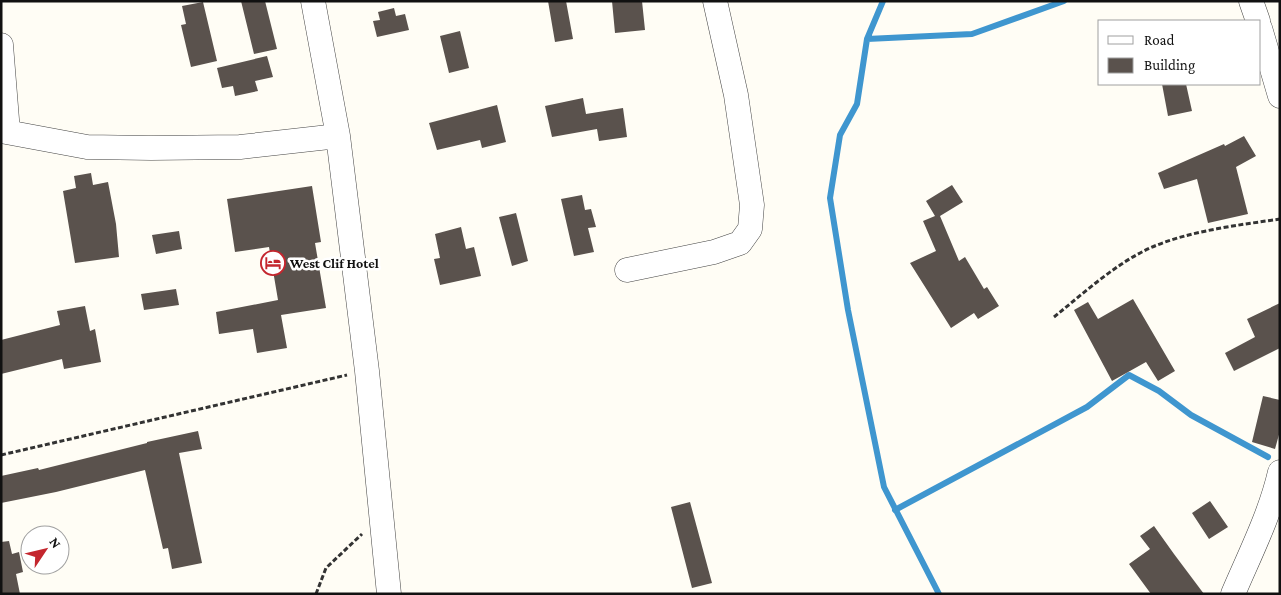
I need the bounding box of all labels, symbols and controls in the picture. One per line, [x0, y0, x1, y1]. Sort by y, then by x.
legend [1098, 20, 1261, 85]
text: Road [1144, 32, 1175, 48]
text: Building [1144, 57, 1195, 74]
hotel icon: West Clif Hotel [260, 250, 286, 276]
place label: West Clif Hotel [289, 255, 379, 271]
north arrow [20, 525, 70, 575]
text: N [46, 534, 65, 551]

